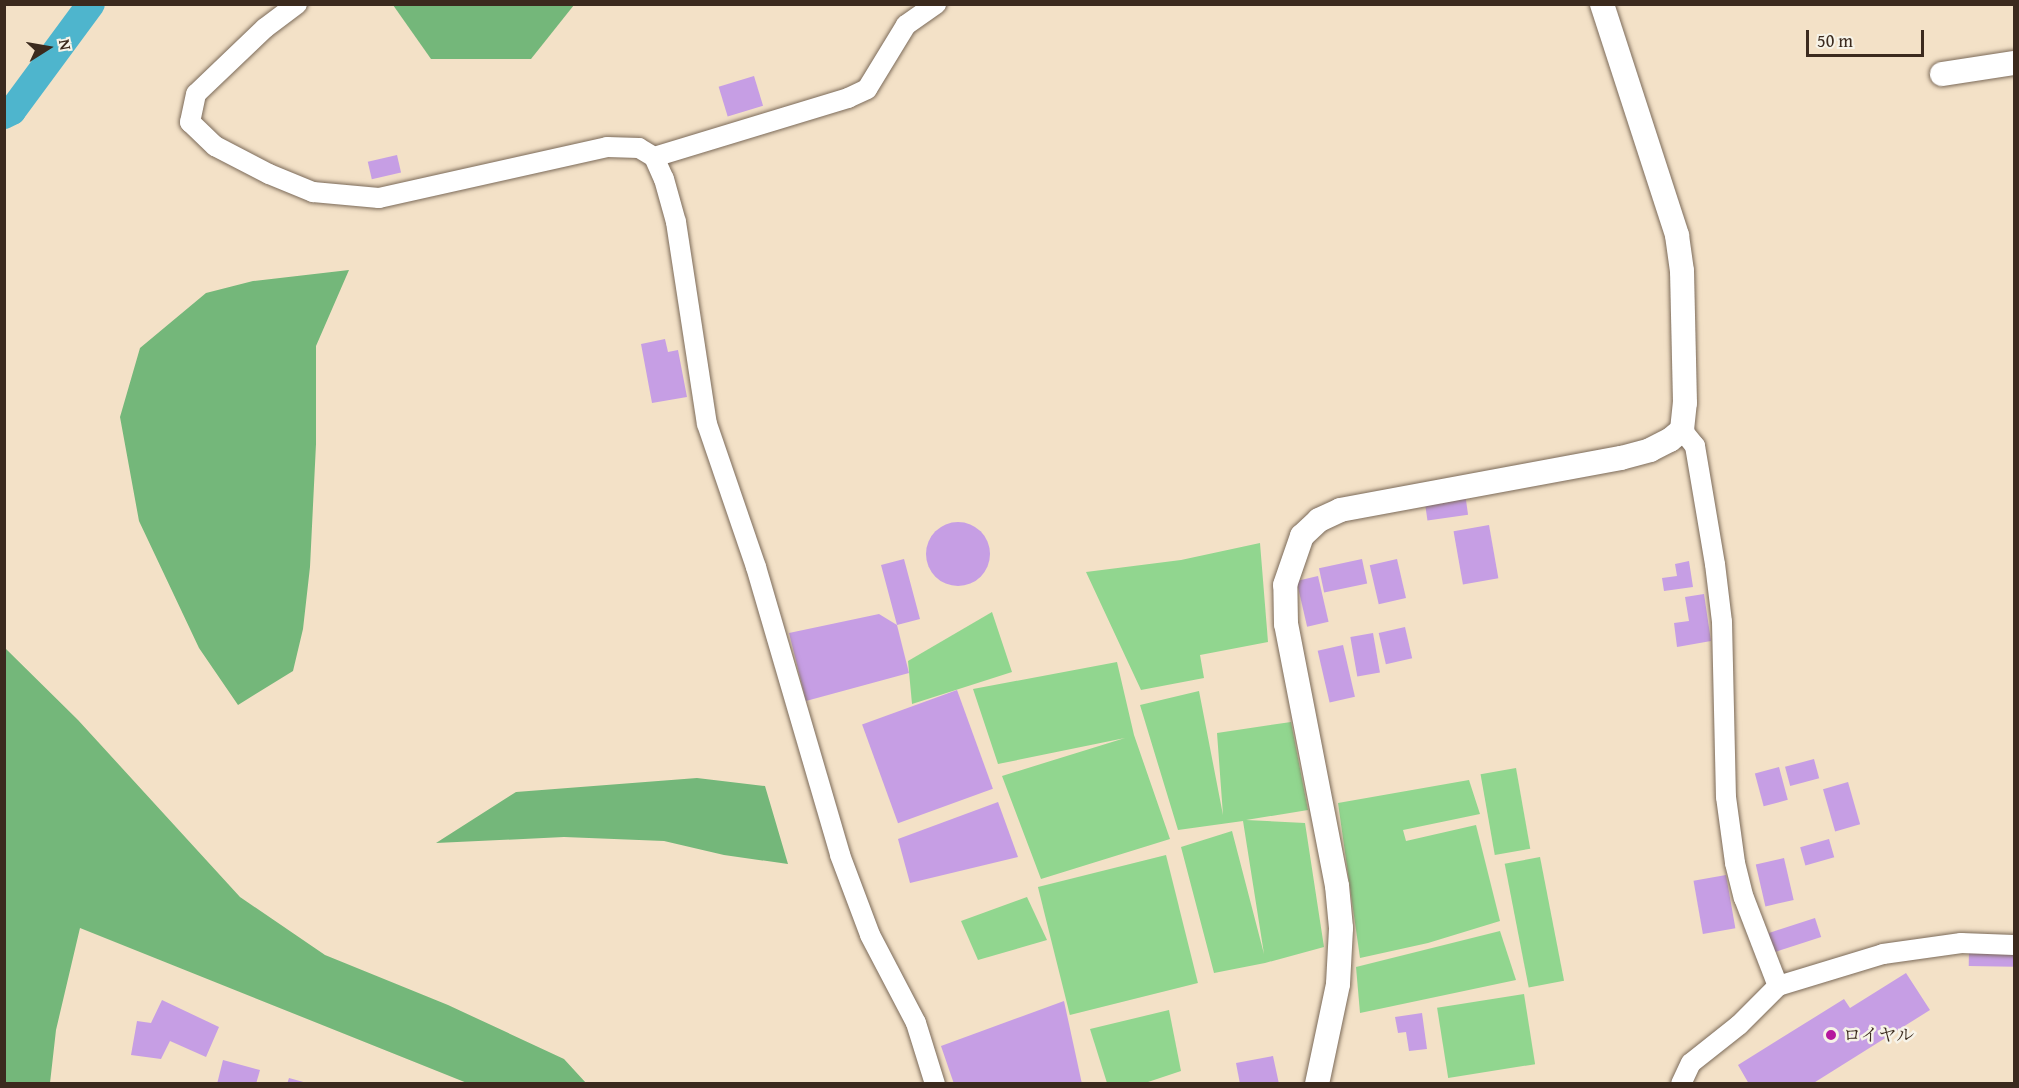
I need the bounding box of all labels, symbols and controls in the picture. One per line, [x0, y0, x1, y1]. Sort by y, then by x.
north arrow [18, 18, 78, 78]
scale bar [1809, 18, 1928, 56]
text: 50 m [1817, 27, 1853, 54]
text: N [53, 37, 78, 52]
place label: ロイヤル [1843, 1024, 1915, 1046]
marker: ロイヤル [1824, 1028, 1838, 1042]

